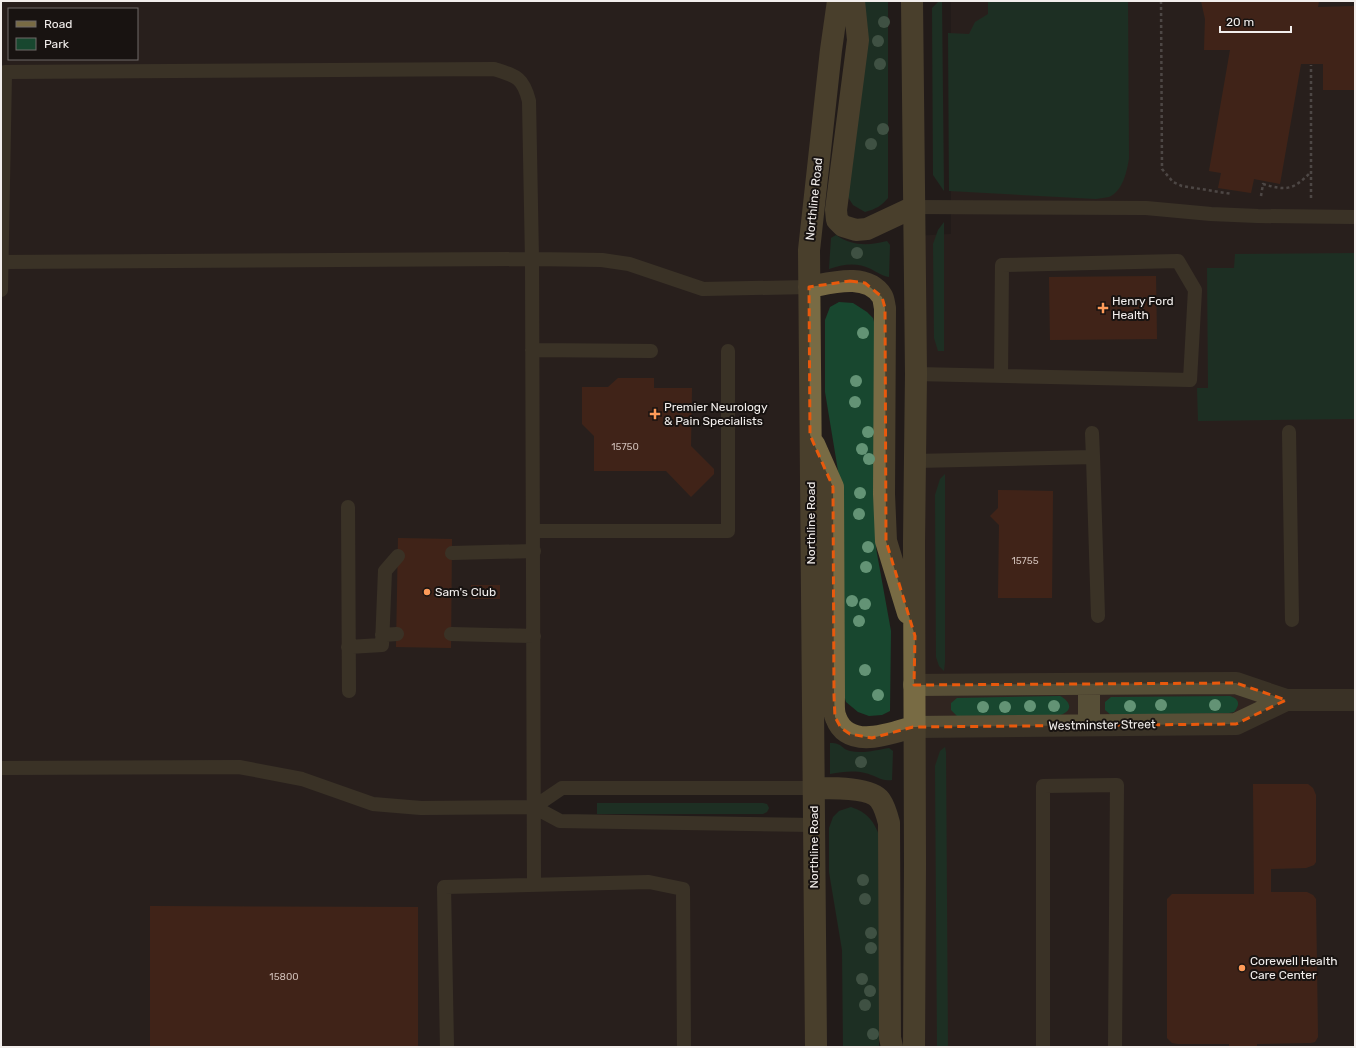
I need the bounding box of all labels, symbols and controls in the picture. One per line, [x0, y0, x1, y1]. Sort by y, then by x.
legend [8, 8, 138, 60]
scale bar [1220, 8, 1291, 34]
text: 20 m [1226, 15, 1254, 29]
text: Road [44, 17, 72, 31]
text: Park [44, 37, 70, 51]
street label: Northline Road [803, 157, 825, 241]
place label: Henry Ford Health [1112, 294, 1174, 322]
marker: Henry Ford Health [1097, 302, 1109, 314]
place label: Premier Neurology & Pain Specialists [664, 400, 768, 428]
marker: Premier Neurology & Pain Specialists [649, 408, 661, 420]
house number: 15750 [611, 441, 639, 453]
street label: Northline Road [804, 482, 818, 564]
house number: 15755 [1011, 555, 1039, 567]
place label: Sam's Club [435, 585, 496, 599]
marker: Sam's Club [422, 587, 432, 597]
street label: Westminster Street [1048, 717, 1156, 733]
street label: Northline Road [807, 806, 821, 888]
place label: Corewell Health Care Center [1250, 954, 1338, 982]
marker: Corewell Health Care Center [1237, 963, 1247, 973]
house number: 15800 [269, 971, 299, 983]

